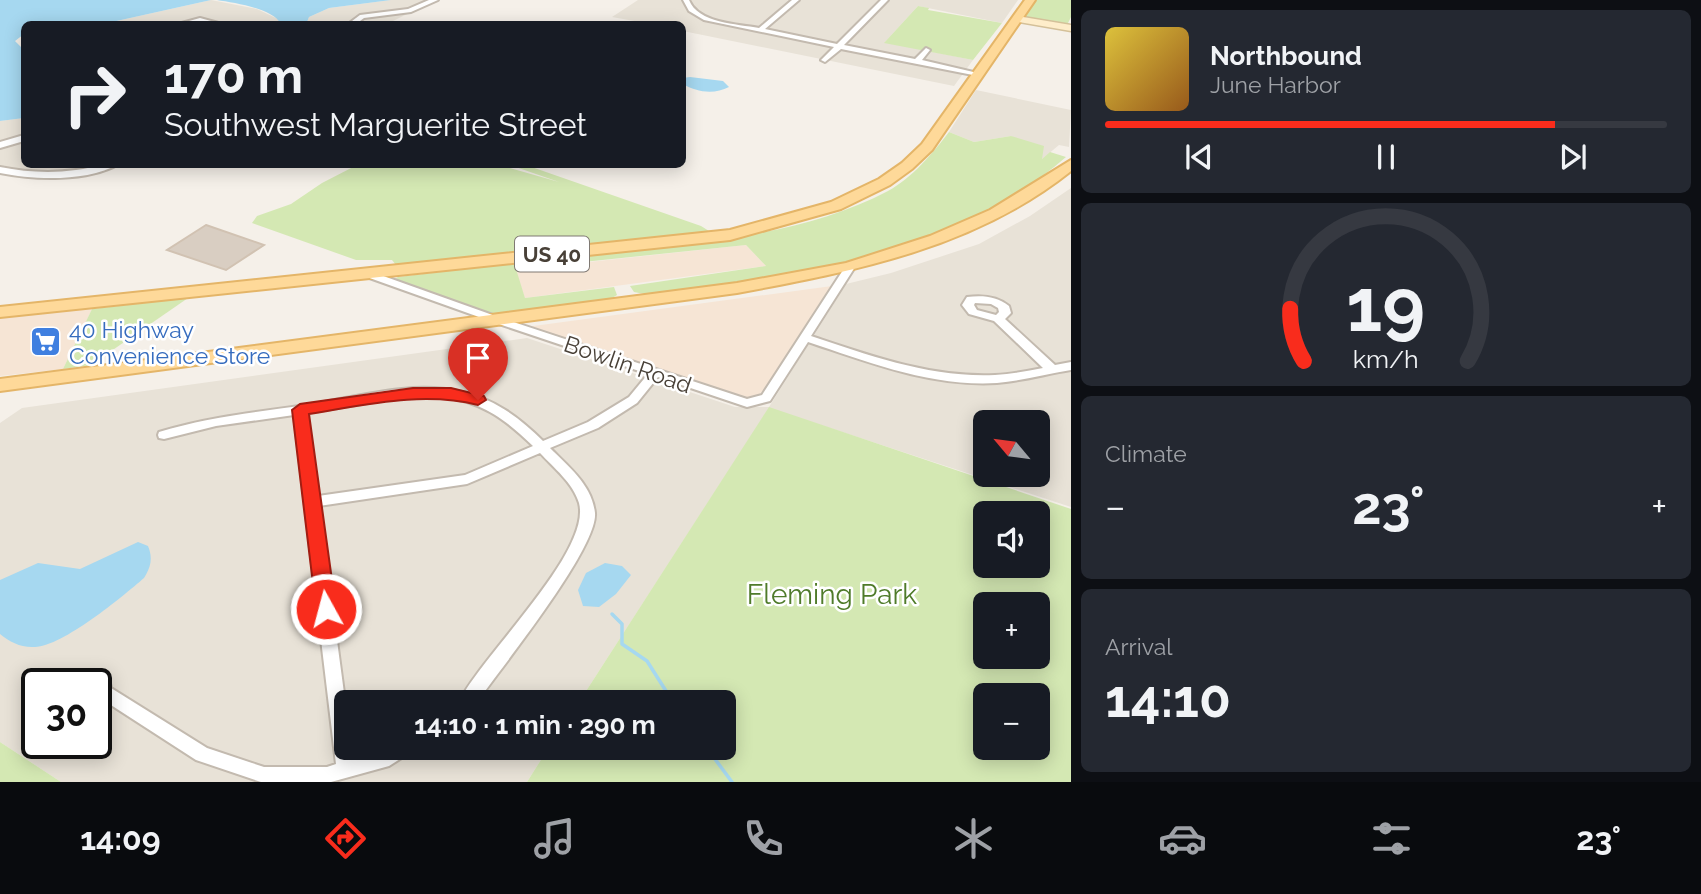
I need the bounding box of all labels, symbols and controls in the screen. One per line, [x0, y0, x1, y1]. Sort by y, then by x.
text: Northbound [1210, 41, 1362, 71]
text: 170 m [164, 47, 303, 104]
icon: right [49, 49, 140, 140]
text: June Harbor [1210, 71, 1341, 98]
text: Southwest Marguerite Street [164, 106, 587, 143]
icon: previous [1180, 138, 1218, 176]
icon: pause [1367, 138, 1405, 176]
icon: next [1554, 138, 1592, 176]
road number: US 40 [515, 236, 589, 272]
text: 19 [1347, 263, 1425, 348]
place label: 40 Highway Convenience Store [69, 316, 270, 369]
supermarket icon: 40 Highway Convenience Store [29, 325, 63, 359]
pin [448, 328, 508, 400]
street label: Bowlin Road [561, 330, 695, 398]
icon: arrive [459, 339, 497, 377]
text: km/h [1353, 343, 1419, 373]
north arrow [973, 410, 1050, 486]
map controls [973, 410, 1050, 760]
text: Climate [1105, 440, 1187, 467]
text: 23° [1352, 475, 1425, 536]
text: − [1105, 484, 1125, 529]
text: + [1651, 484, 1667, 529]
button: sound [973, 501, 1050, 578]
position arrow [289, 572, 363, 646]
park label: Fleming Park [747, 578, 917, 611]
button: + [973, 592, 1050, 669]
text: Arrival [1105, 633, 1172, 660]
speed limit sign: 30 [21, 668, 112, 759]
text: 14:10 [1105, 668, 1231, 729]
button: − [973, 683, 1050, 760]
text: 14:10 · 1 min · 290 m [414, 710, 656, 740]
icon: directions [321, 814, 370, 863]
icon: music [530, 814, 579, 863]
icon: phone [739, 814, 788, 863]
icon: climate [949, 814, 998, 863]
icon: car [1158, 814, 1207, 863]
icon: filters [1367, 814, 1416, 863]
text: 14:09 [80, 820, 161, 857]
text: 23° [1576, 820, 1621, 857]

